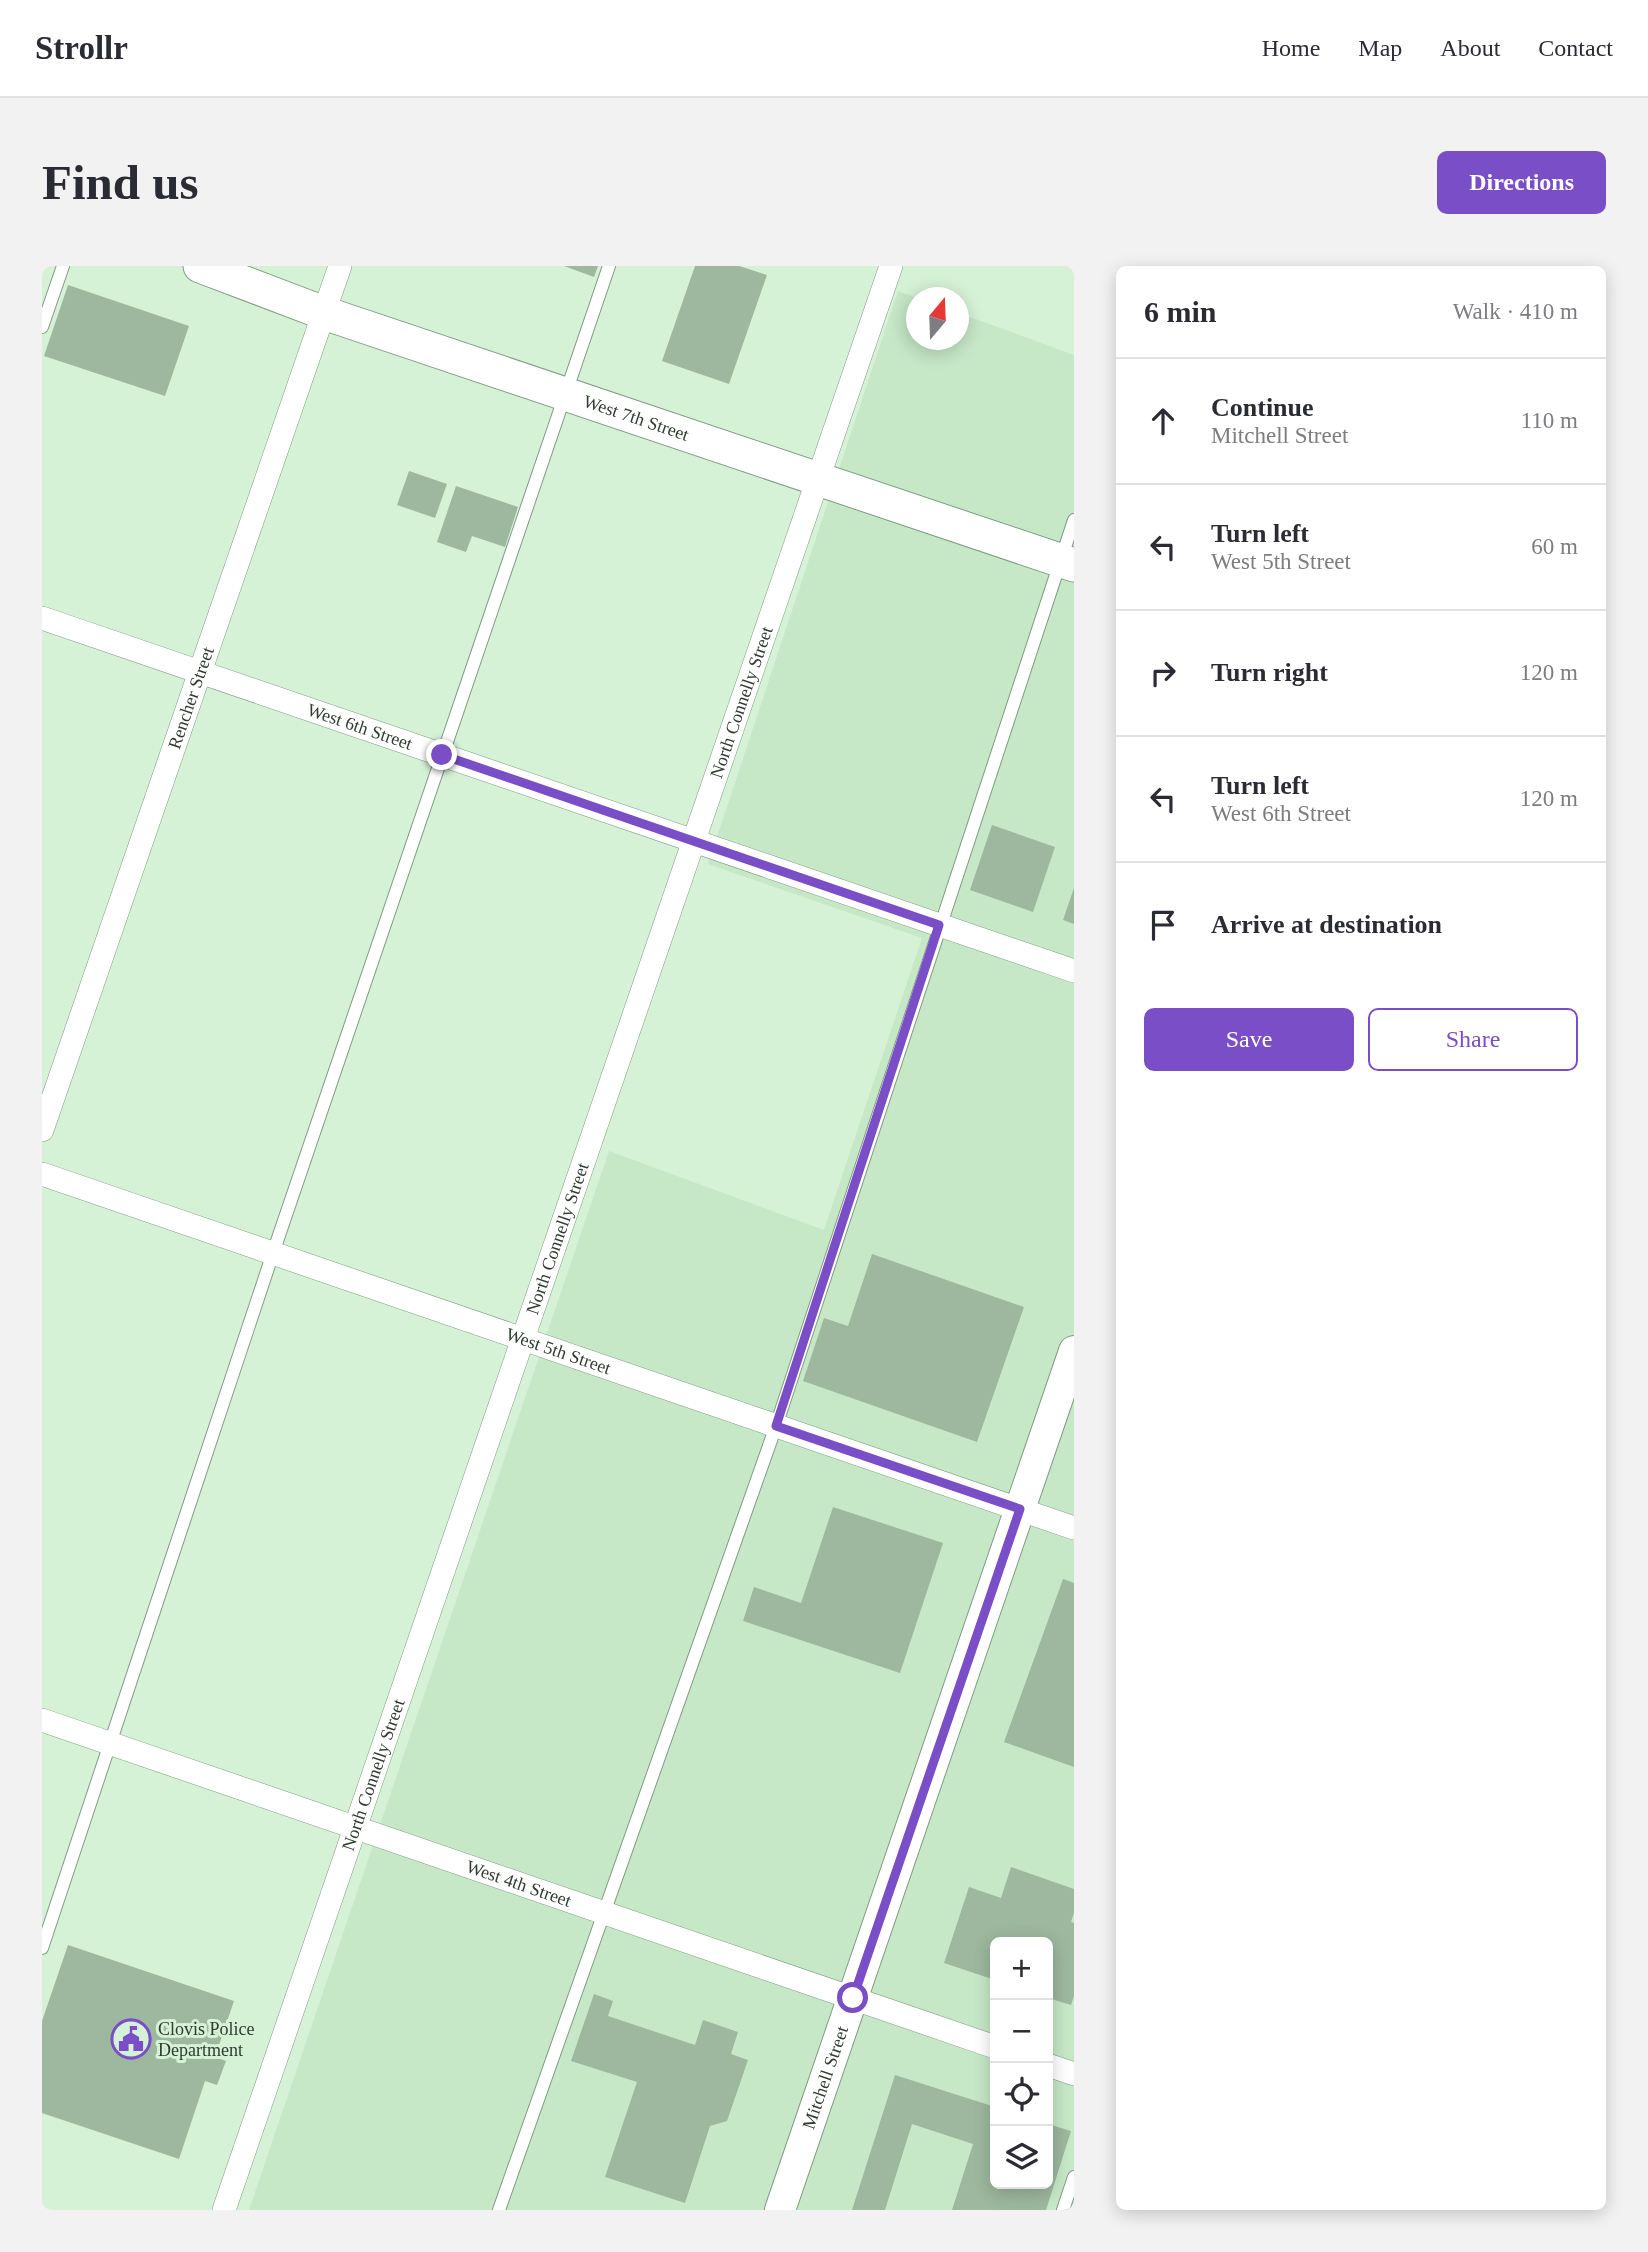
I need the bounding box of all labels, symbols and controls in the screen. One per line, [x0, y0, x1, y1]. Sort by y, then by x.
text: Strollr [35, 30, 128, 66]
text: Home [1262, 35, 1320, 61]
text: Map [1358, 35, 1402, 61]
text: About [1440, 35, 1500, 61]
text: Contact [1538, 35, 1613, 61]
button: Directions [1437, 151, 1606, 214]
text: Find us [42, 155, 199, 210]
north arrow [906, 287, 969, 350]
text: 6 min [1144, 295, 1217, 328]
text: Walk · 410 m [1453, 299, 1578, 324]
street label: West 7th Street [581, 391, 691, 445]
text: Continue [1211, 393, 1314, 422]
icon: ahead [1144, 402, 1182, 440]
text: 110 m [1521, 408, 1578, 433]
text: Mitchell Street [1211, 423, 1348, 448]
text: Turn left [1211, 519, 1309, 548]
icon: left [1144, 528, 1182, 566]
text: 60 m [1531, 534, 1578, 559]
text: West 5th Street [1211, 549, 1351, 574]
street label: North Connelly Street [706, 624, 777, 781]
street label: Rencher Street [164, 644, 218, 752]
icon: right [1144, 654, 1182, 692]
text: Turn right [1211, 658, 1328, 687]
text: 120 m [1520, 660, 1578, 685]
street label: West 6th Street [305, 700, 415, 754]
route end [426, 739, 457, 770]
text: Turn left [1211, 771, 1309, 800]
icon: left [1144, 780, 1182, 818]
text: 120 m [1520, 786, 1578, 811]
text: West 6th Street [1211, 801, 1351, 826]
icon: arrive [1144, 906, 1182, 944]
text: Arrive at destination [1211, 910, 1442, 939]
button: Save [1144, 1008, 1354, 1071]
button: Share [1368, 1008, 1578, 1071]
street label: North Connelly Street [522, 1160, 593, 1317]
street label: West 5th Street [503, 1324, 614, 1378]
street label: North Connelly Street [338, 1696, 409, 1853]
street label: West 4th Street [464, 1856, 574, 1911]
map controls [990, 1937, 1053, 2189]
button: + [990, 1937, 1053, 2000]
route start [837, 1982, 868, 2013]
button: − [990, 2000, 1053, 2063]
public building icon: Clovis Police Department [110, 2018, 152, 2060]
place label: Clovis Police Department [158, 2019, 255, 2060]
street label: Mitchell Street [798, 2023, 852, 2132]
button: locate [990, 2063, 1053, 2126]
button: layers [990, 2126, 1053, 2189]

